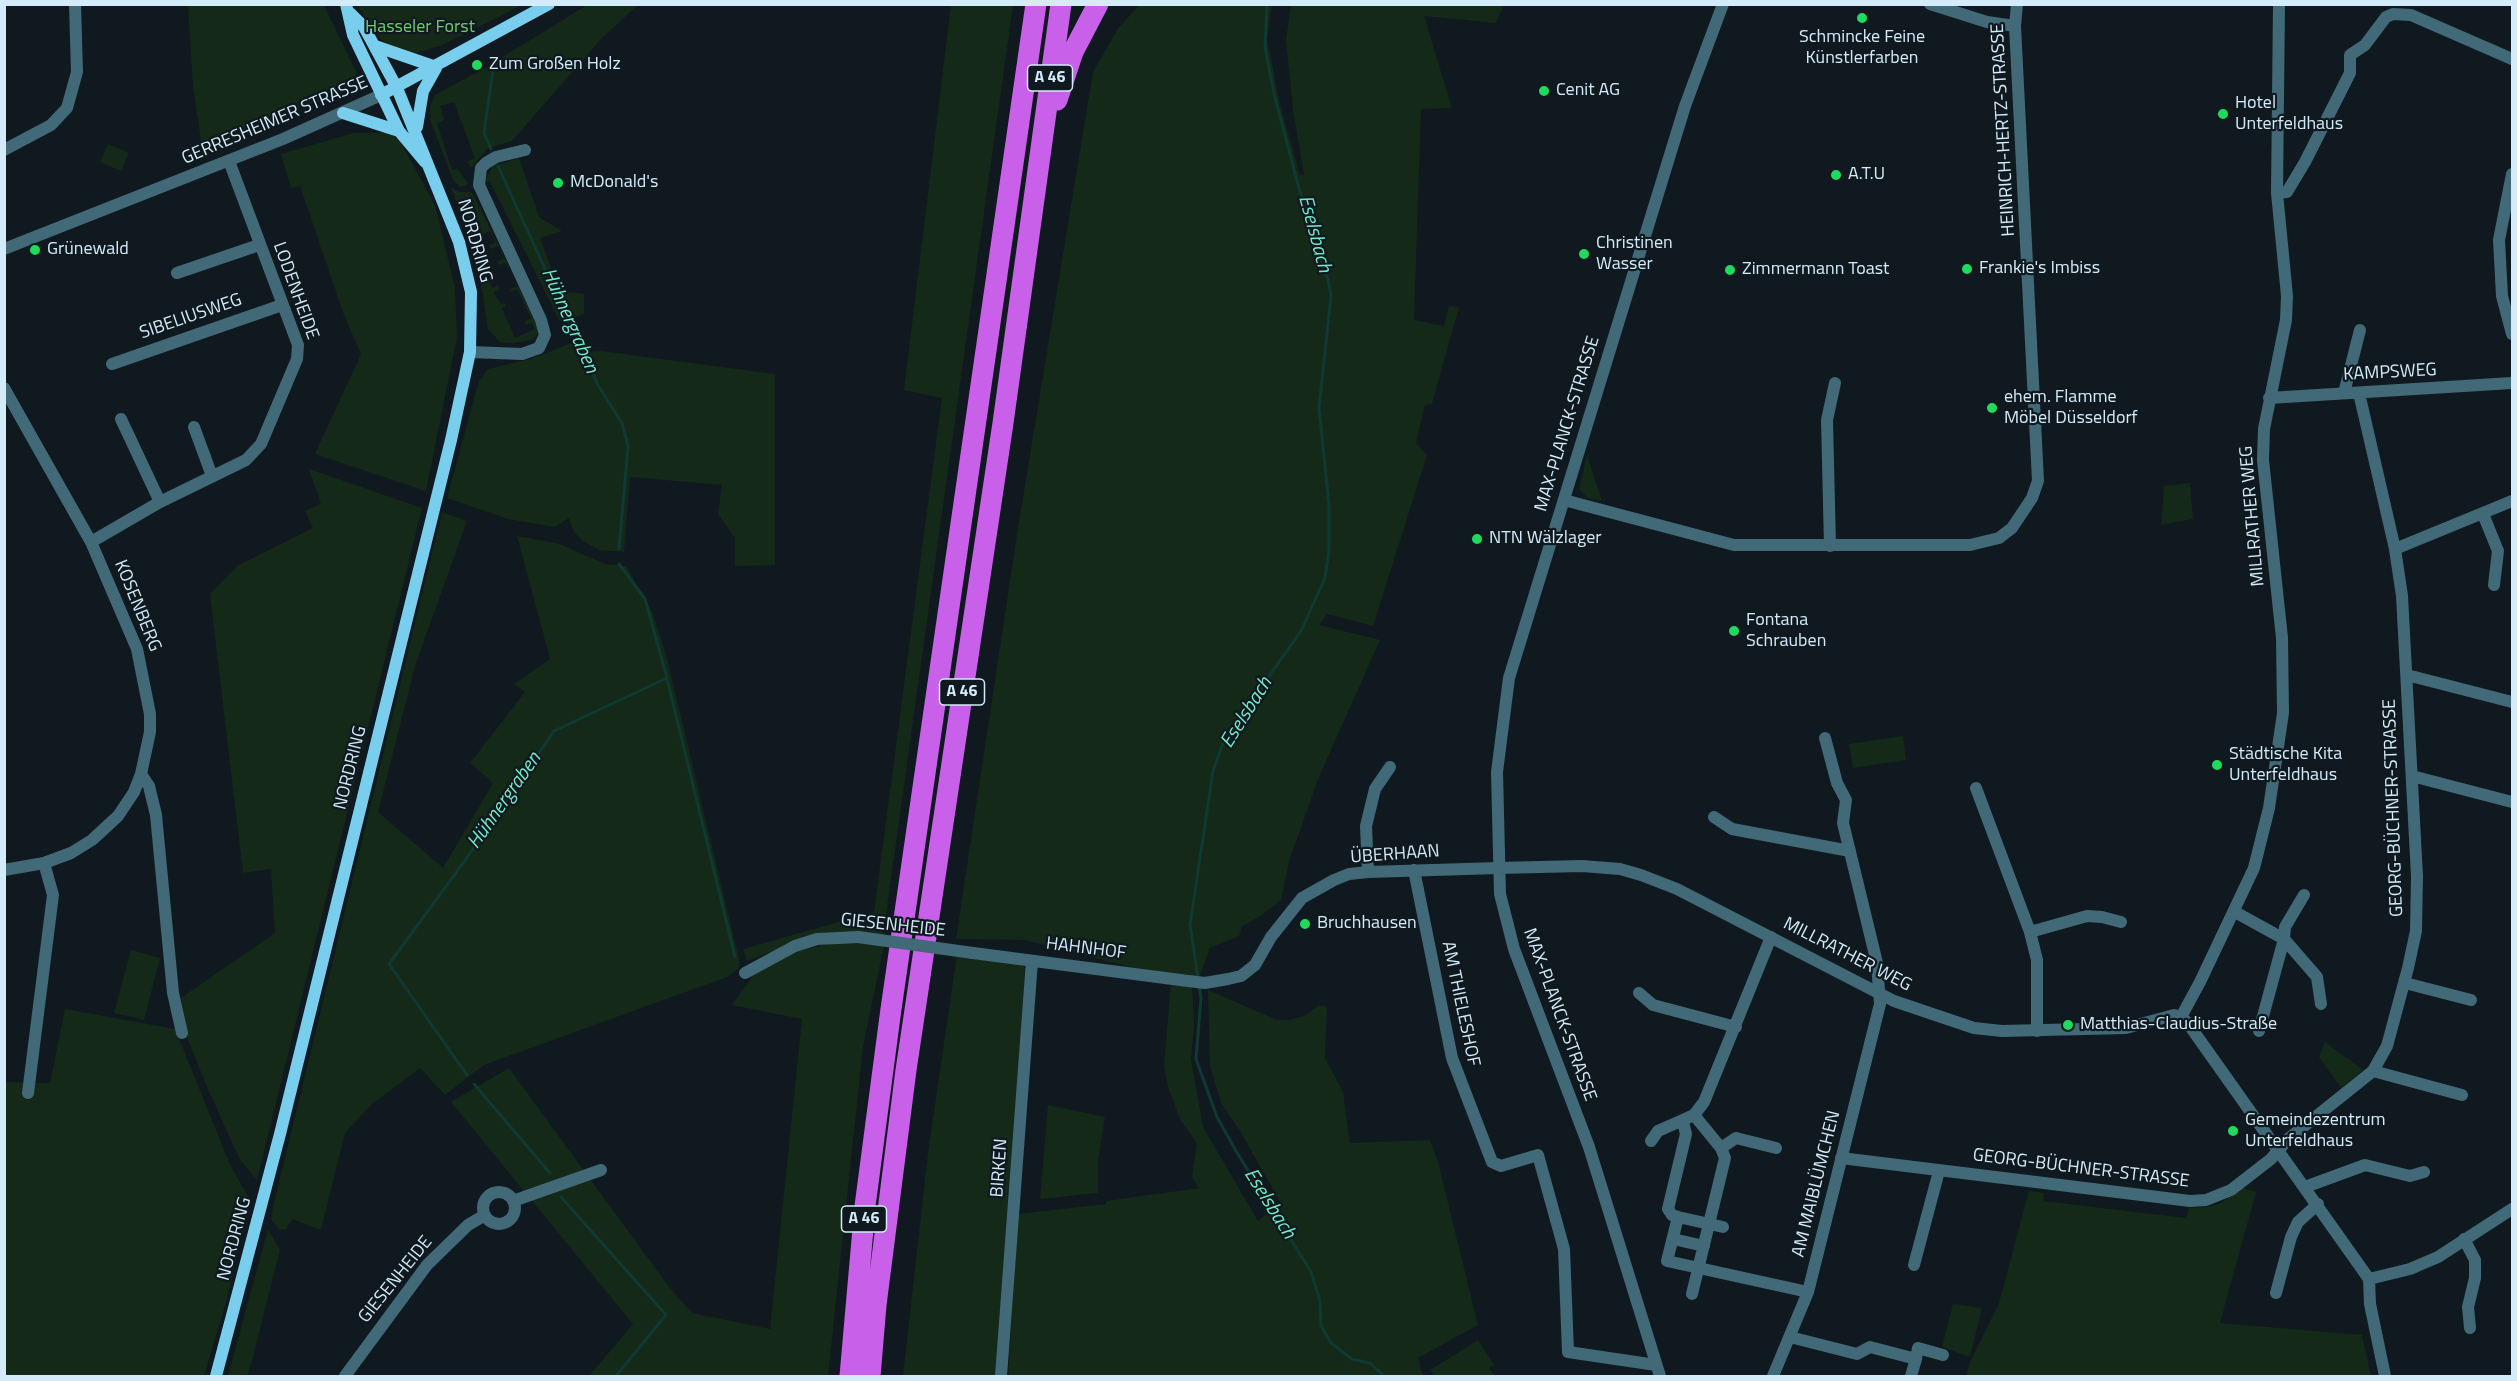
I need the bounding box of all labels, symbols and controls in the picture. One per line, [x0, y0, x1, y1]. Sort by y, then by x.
marker: Schmincke Feine Künstlerfarben [1855, 11, 1869, 25]
park label: Hasseler Forst [365, 17, 475, 39]
street label: HEINRICH-HERTZ-STRASSE [1988, 23, 2020, 237]
place label: Schmincke Feine Künstlerfarben [1799, 27, 1925, 70]
place label: Zum Großen Holz [489, 54, 621, 76]
marker: Zum Großen Holz [470, 58, 484, 72]
road number: A 46 [1028, 65, 1072, 91]
street label: GERRESHEIMER STRASSE [179, 72, 371, 170]
place label: Cenit AG [1556, 80, 1620, 102]
marker: Cenit AG [1537, 84, 1551, 98]
place label: Hotel Unterfeldhaus [2235, 93, 2343, 136]
marker: Hotel Unterfeldhaus [2216, 107, 2230, 121]
place label: A.T.U [1848, 164, 1885, 186]
marker: A.T.U [1829, 168, 1843, 182]
place label: McDonald's [570, 172, 658, 194]
marker: McDonald's [551, 176, 565, 190]
water label: Eselsbach [1292, 193, 1336, 275]
street label: NORDRING [452, 197, 496, 285]
place label: Christinen Wasser [1596, 233, 1673, 276]
place label: Grünewald [47, 239, 129, 261]
street label: LODENHEIDE [267, 239, 323, 343]
marker: Grünewald [28, 243, 42, 257]
marker: Christinen Wasser [1577, 247, 1591, 261]
place label: Frankie's Imbiss [1979, 258, 2100, 280]
place label: Zimmermann Toast [1742, 259, 1889, 281]
marker: Frankie's Imbiss [1960, 262, 1974, 276]
marker: Zimmermann Toast [1723, 263, 1737, 277]
water label: Hühnergraben [535, 265, 603, 377]
street label: SIBELIUSWEG [137, 289, 245, 345]
street label: MAX-PLANCK-STRASSE [1531, 334, 1605, 514]
street label: KAMPSWEG [2343, 360, 2437, 386]
place label: ehem. Flamme Möbel Düsseldorf [2004, 387, 2138, 430]
marker: ehem. Flamme Möbel Düsseldorf [1985, 401, 1999, 415]
street label: MILLRATHER WEG [2236, 445, 2270, 587]
place label: NTN Wälzlager [1489, 528, 1602, 550]
marker: NTN Wälzlager [1470, 532, 1484, 546]
street label: KOSENBERG [109, 557, 165, 655]
place label: Fontana Schrauben [1746, 610, 1826, 652]
marker: Fontana Schrauben [1727, 624, 1741, 638]
water label: Eselsbach [1216, 673, 1278, 753]
road number: A 46 [940, 679, 984, 705]
street label: GEORG-BÜCHNER-STRASSE [2379, 699, 2409, 917]
street label: NORDRING [330, 724, 372, 812]
place label: Städtische Kita Unterfeldhaus [2229, 744, 2342, 786]
water label: Hühnergraben [463, 748, 547, 854]
marker: Städtische Kita Unterfeldhaus [2210, 758, 2224, 772]
street label: ÜBERHAAN [1350, 841, 1440, 869]
street label: GIESENHEIDE [839, 910, 947, 942]
place label: Bruchhausen [1317, 913, 1417, 935]
street label: MILLRATHER WEG [1779, 913, 1915, 997]
marker: Bruchhausen [1298, 917, 1312, 931]
street label: MAX-PLANCK-STRASSE [1518, 926, 1600, 1104]
street label: HAHNHOF [1045, 933, 1127, 965]
street label: AM THIELESHOF [1436, 939, 1484, 1069]
place label: Matthias-Claudius-Straße [2080, 1014, 2277, 1036]
marker: Matthias-Claudius-Straße [2061, 1018, 2075, 1032]
street label: AM MAIBLÜMCHEN [1788, 1108, 1846, 1260]
place label: Gemeindezentrum Unterfeldhaus [2245, 1110, 2386, 1152]
marker: Gemeindezentrum Unterfeldhaus [2226, 1124, 2240, 1138]
street label: BIRKEN [987, 1138, 1013, 1198]
street label: GEORG-BÜCHNER-STRASSE [1971, 1145, 2191, 1193]
water label: Eselsbach [1238, 1164, 1300, 1244]
street label: NORDRING [214, 1195, 256, 1283]
road number: A 46 [842, 1206, 886, 1232]
street label: GIESENHEIDE [354, 1232, 438, 1328]

